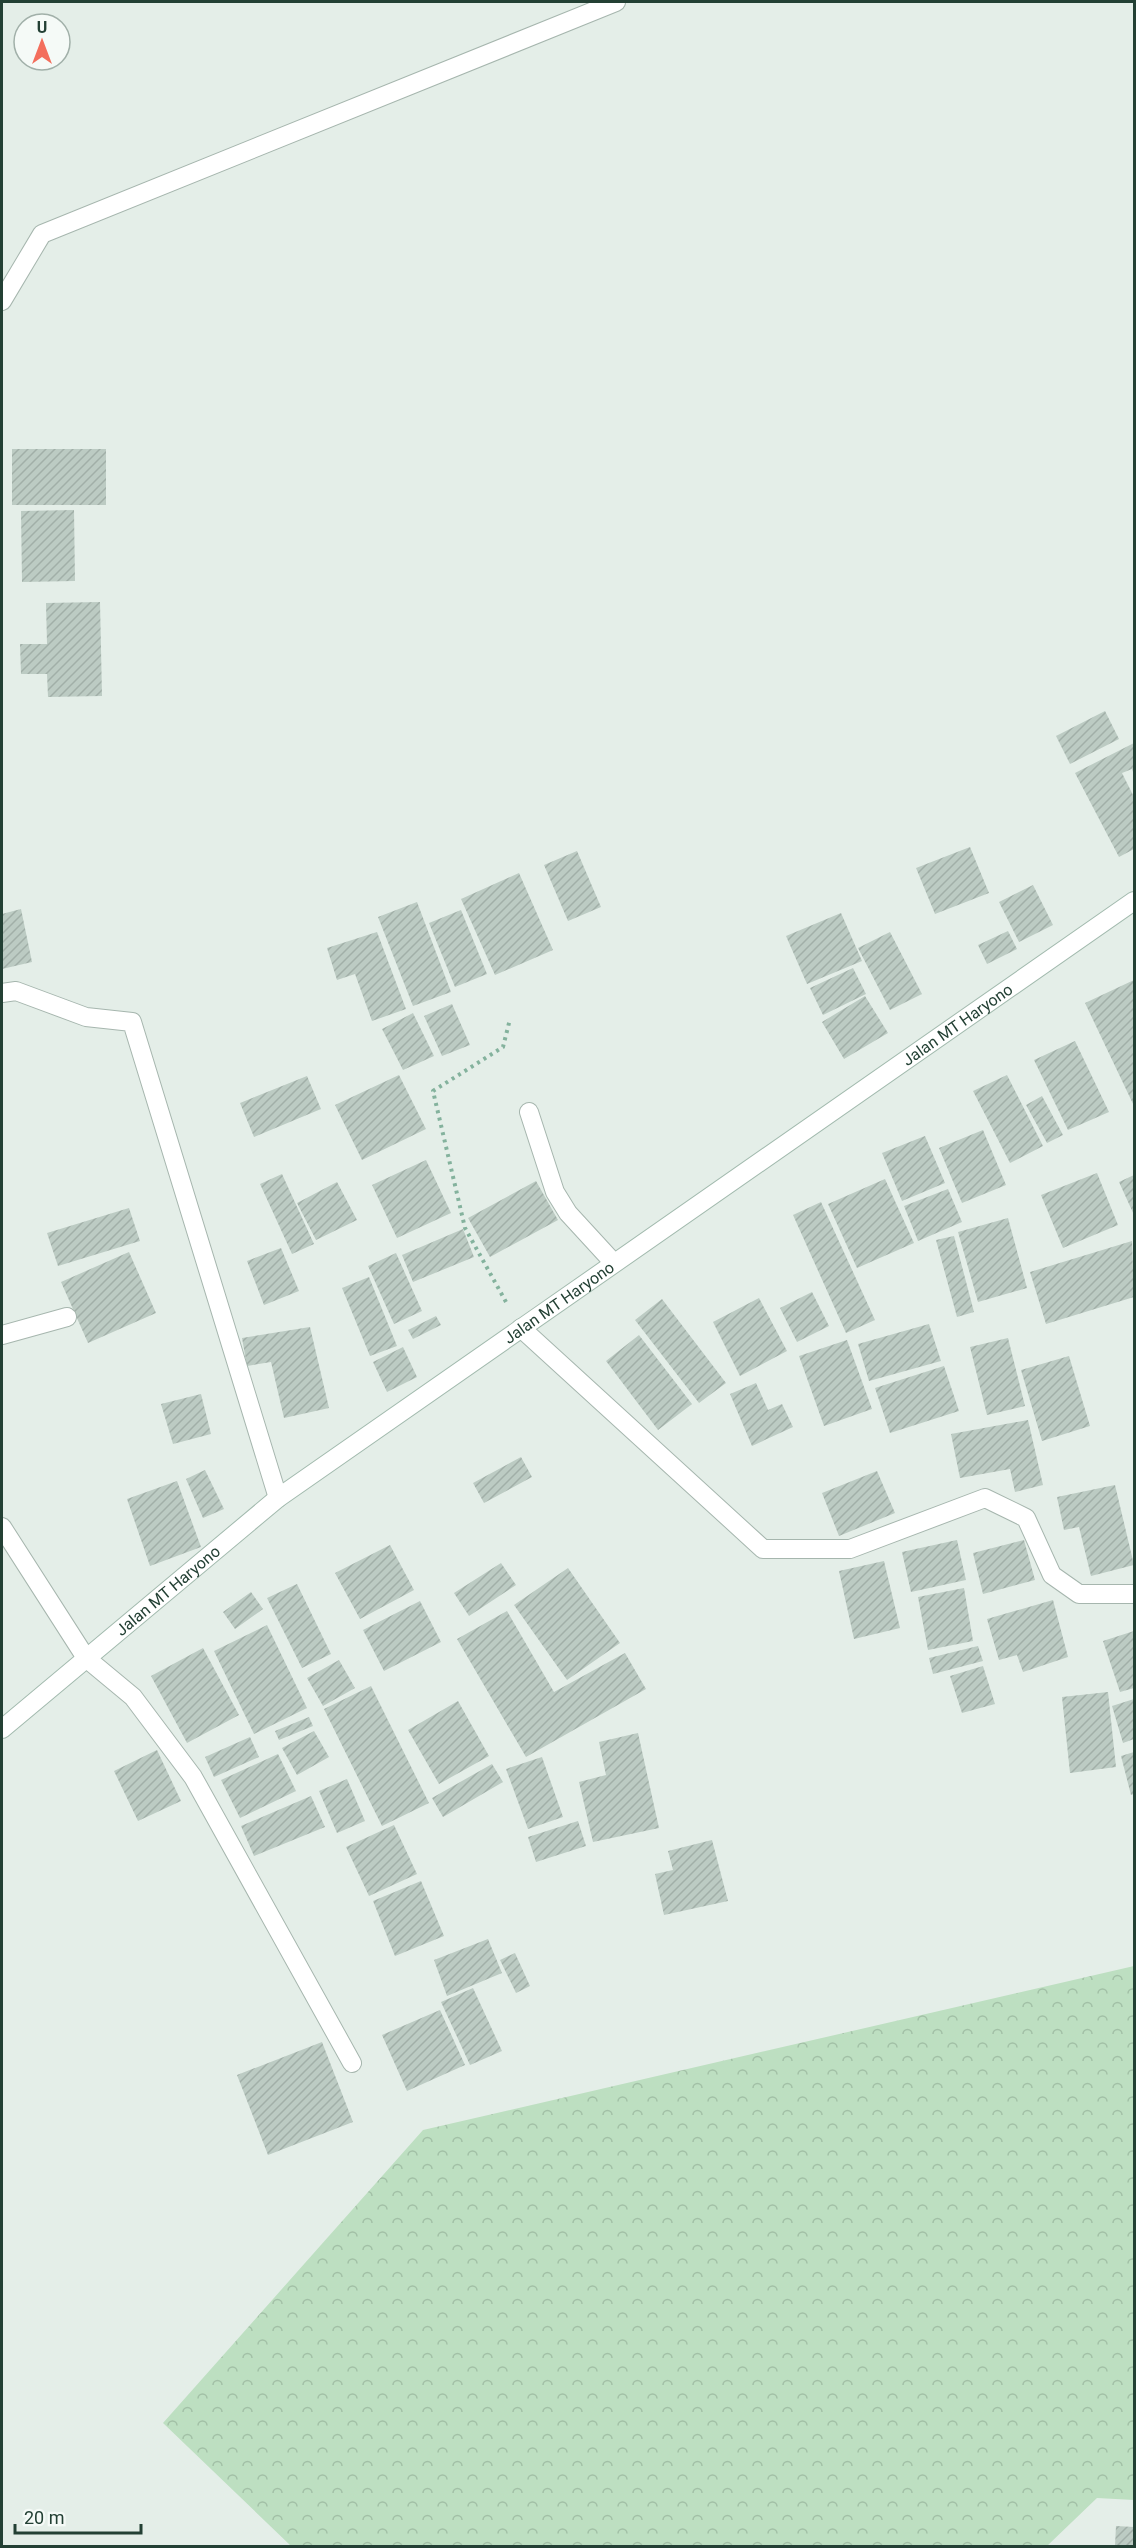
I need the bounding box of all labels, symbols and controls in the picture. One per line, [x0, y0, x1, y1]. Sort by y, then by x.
north arrow [12, 12, 72, 72]
text: U [37, 18, 47, 37]
street label: Jalan MT Haryono [898, 979, 1016, 1069]
street label: Jalan MT Haryono [500, 1257, 617, 1347]
street label: Jalan MT Haryono [112, 1541, 224, 1639]
scale bar [15, 2497, 141, 2535]
text: 20 m [24, 2507, 64, 2528]

